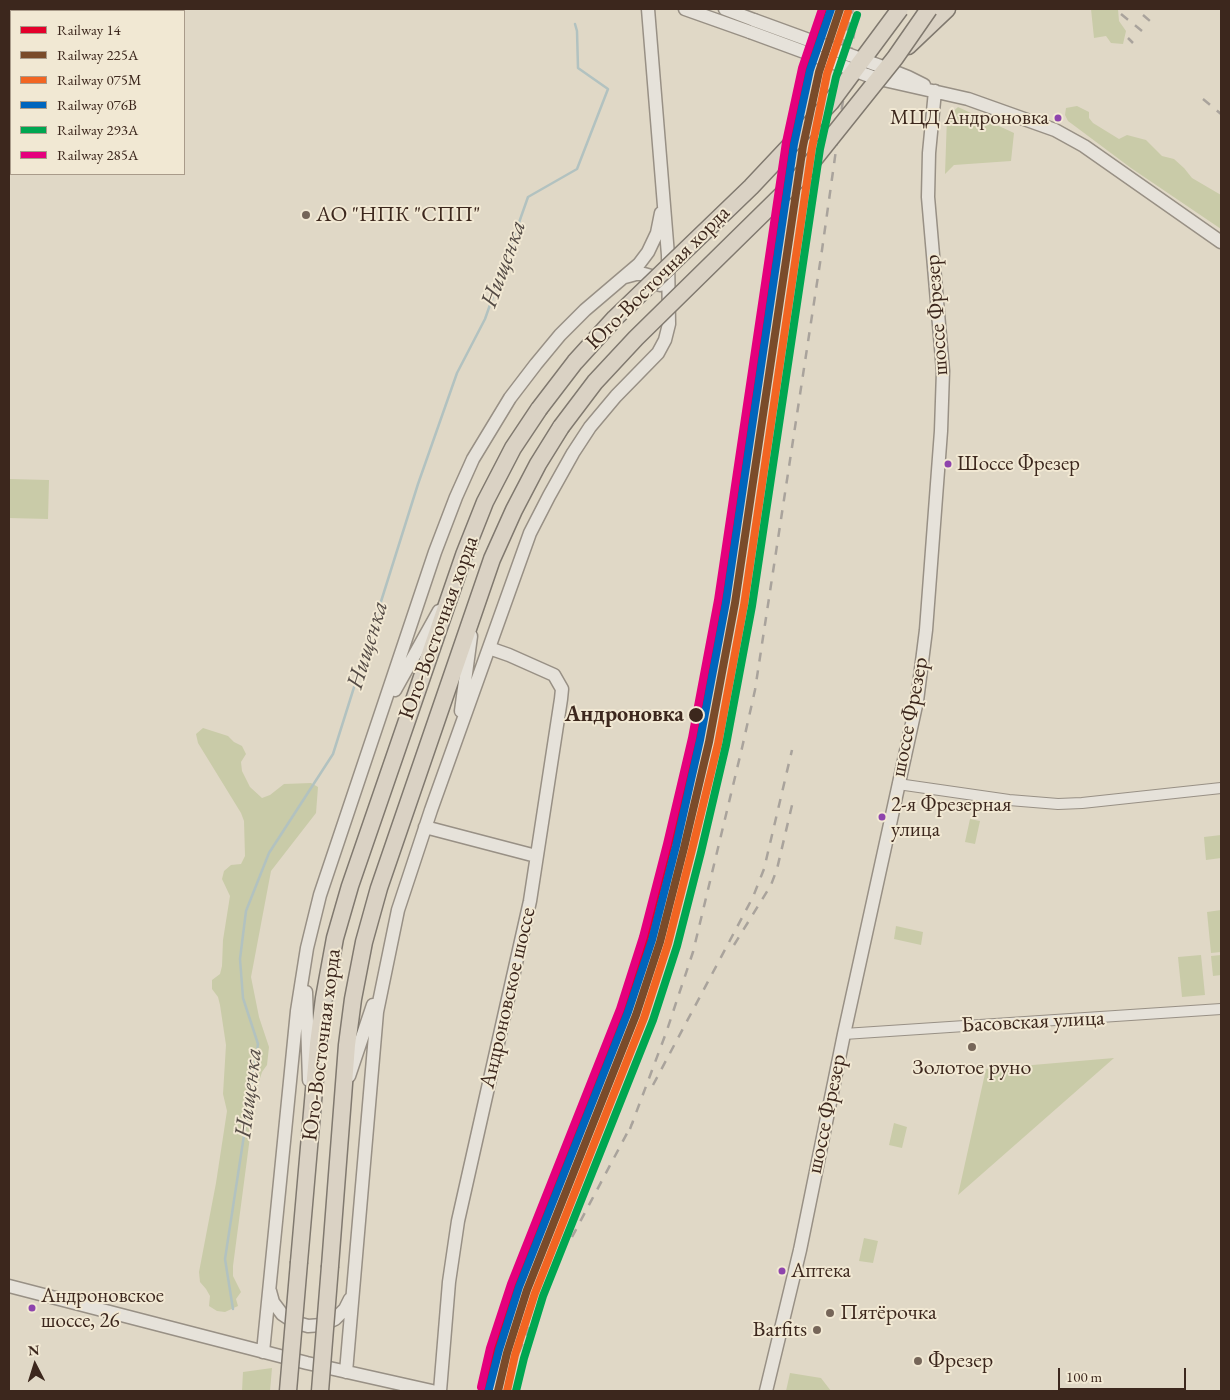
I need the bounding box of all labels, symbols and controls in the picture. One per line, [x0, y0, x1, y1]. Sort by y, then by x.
legend [10, 10, 185, 175]
text: Railway 14 [57, 20, 121, 39]
text: Railway 225А [57, 45, 138, 64]
text: Railway 075М [57, 70, 142, 89]
text: Railway 076В [57, 95, 137, 114]
place label: МЦД Андроновка [890, 105, 1049, 131]
marker: МЦД Андроновка [1053, 113, 1063, 123]
text: Railway 293А [57, 120, 138, 139]
text: Railway 285А [57, 145, 138, 164]
street label: Юго-Восточная хорда [580, 200, 736, 356]
place label: АО "НПК "СПП" [316, 202, 481, 228]
marker: АО "НПК "СПП" [300, 209, 312, 221]
water label: Нищенка [475, 217, 533, 311]
street label: шоссе Фрезер [920, 254, 954, 376]
place label: Шоссе Фрезер [957, 451, 1080, 477]
marker: Шоссе Фрезер [943, 459, 953, 469]
street label: Юго-Восточная хорда [393, 532, 485, 724]
water label: Нищенка [341, 598, 395, 692]
street label: шоссе Фрезер [885, 655, 935, 779]
place label: Андроновка [565, 702, 684, 728]
marker: Андроновка [687, 706, 705, 724]
place label: 2-я Фрезерная улица [891, 792, 1011, 842]
marker: 2-я Фрезерная улица [877, 812, 887, 822]
street label: Андроновское шоссе [474, 905, 542, 1091]
street label: Юго-Восточная хорда [297, 947, 347, 1143]
street label: Басовская улица [961, 1005, 1105, 1039]
marker: Золотое руно [966, 1041, 978, 1053]
water label: Нищенка [229, 1046, 269, 1140]
street label: шоссе Фрезер [801, 1052, 853, 1176]
place label: Золотое руно [913, 1055, 1031, 1081]
place label: Аптека [791, 1258, 851, 1284]
marker: Аптека [777, 1266, 787, 1276]
place label: Андроновское шоссе, 26 [41, 1283, 164, 1333]
place label: Пятёрочка [840, 1300, 937, 1326]
marker: Андроновское шоссе, 26 [27, 1303, 37, 1313]
marker: Пятёрочка [824, 1307, 836, 1319]
place label: Barfits [753, 1317, 807, 1343]
marker: Barfits [811, 1324, 823, 1336]
north arrow [10, 1340, 60, 1390]
text: N [27, 1341, 40, 1360]
place label: Фрезер [928, 1348, 993, 1374]
marker: Фрезер [912, 1355, 924, 1367]
scale bar [1060, 1358, 1188, 1390]
text: 100 m [1066, 1367, 1102, 1386]

